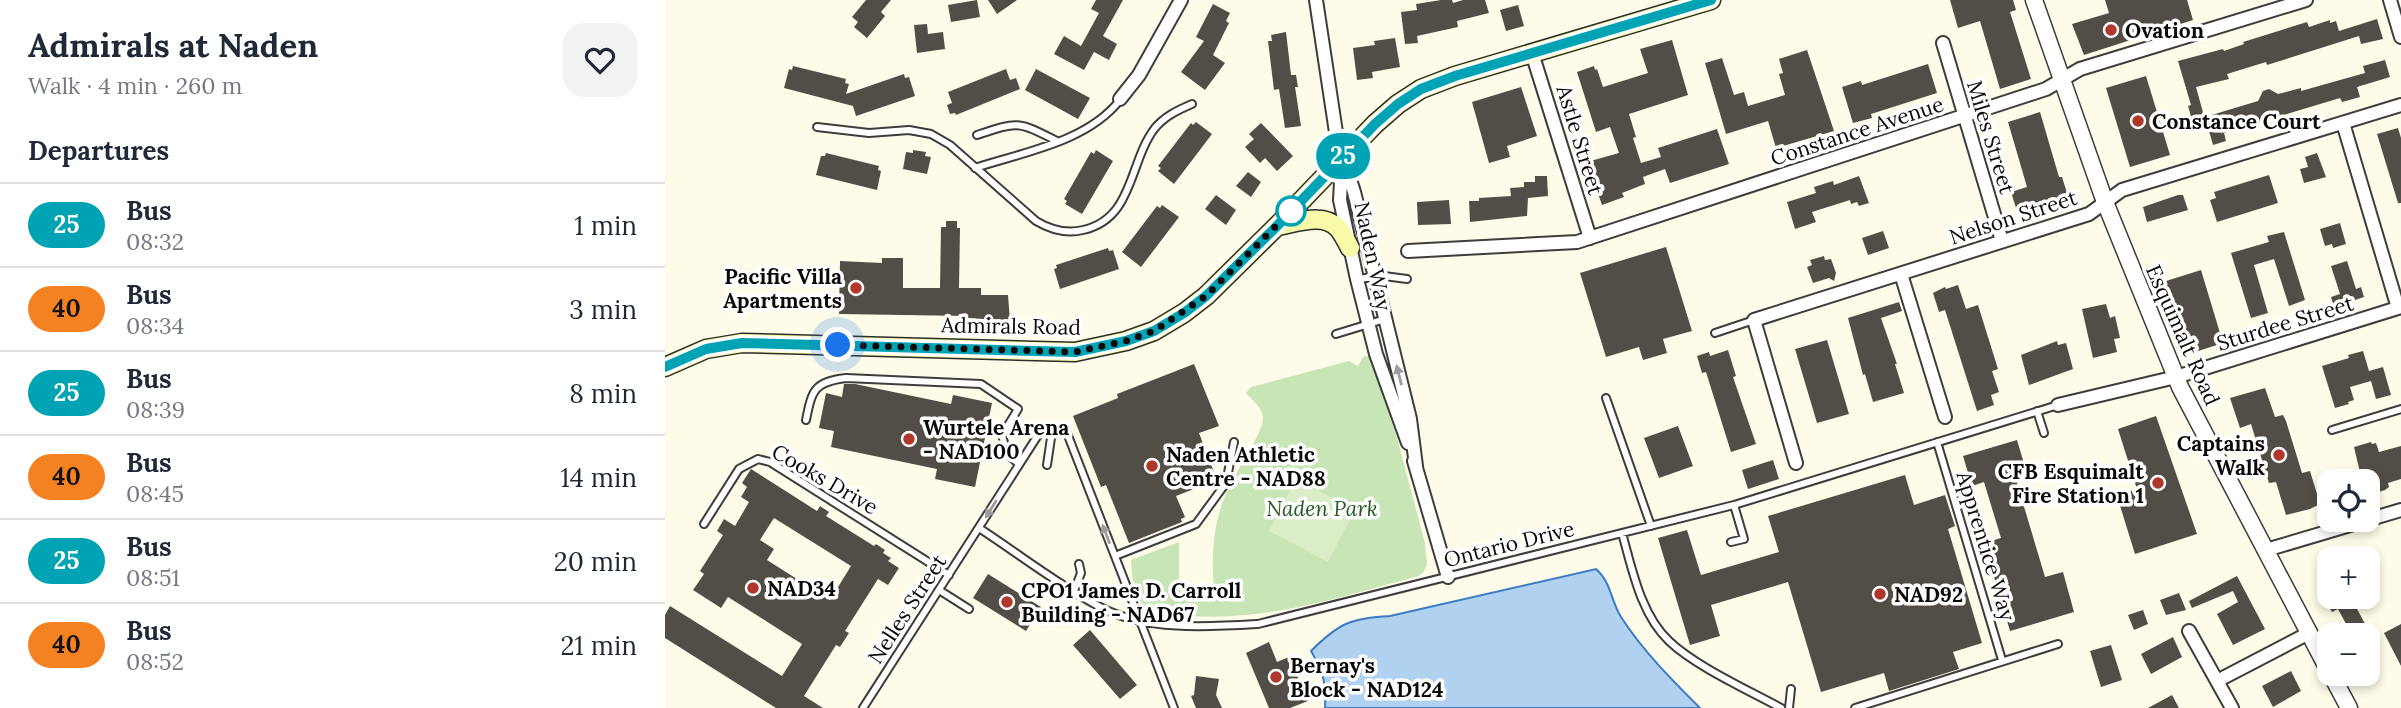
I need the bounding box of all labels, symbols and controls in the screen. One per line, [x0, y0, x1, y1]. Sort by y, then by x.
place label: Ovation [2125, 17, 2204, 44]
marker: Ovation [2103, 22, 2119, 38]
button: heart [563, 23, 637, 97]
text: Admirals at Naden [28, 24, 318, 66]
text: Walk · 4 min · 260 m [28, 71, 242, 100]
street label: Miles Street [1961, 77, 2021, 198]
street label: Astle Street [1550, 81, 1610, 199]
street label: Constance Avenue [1767, 90, 1947, 172]
place label: Constance Court [2152, 108, 2321, 135]
marker: Constance Court [2130, 113, 2146, 129]
line badge: 25 [1311, 133, 1375, 179]
text: Departures [28, 134, 169, 167]
text: 25 [1330, 140, 1356, 171]
street label: Nelson Street [1946, 183, 2081, 250]
text: Bus [126, 194, 172, 227]
unlabelled marker [1276, 196, 1306, 226]
street label: Naden Way [1348, 199, 1398, 313]
text: 25 [54, 209, 79, 240]
text: 1 min [574, 209, 637, 242]
text: 08:32 [126, 227, 184, 256]
street label: Esquimalt Road [2140, 261, 2226, 409]
place label: Pacific Villa Apartments [723, 263, 842, 314]
text: Bus [126, 278, 172, 311]
marker: Pacific Villa Apartments [848, 280, 864, 296]
street label: Sturdee Street [2213, 289, 2358, 357]
text: 40 [52, 293, 81, 324]
text: 3 min [569, 293, 637, 326]
text: 08:34 [126, 311, 184, 340]
street label: Admirals Road [940, 311, 1081, 341]
your location [820, 327, 855, 362]
text: Bus [126, 362, 172, 395]
one-way arrow [1393, 364, 1404, 386]
text: 25 [54, 377, 79, 408]
text: 8 min [569, 377, 637, 410]
text: 08:39 [126, 395, 185, 424]
place label: Wurtele Arena - NAD100 [923, 414, 1069, 465]
place label: Captains Walk [2177, 430, 2266, 481]
marker: Wurtele Arena - NAD100 [901, 431, 917, 447]
street label: Cooks Drive [767, 438, 883, 520]
place label: Naden Athletic Centre - NAD88 [1166, 441, 1326, 492]
text: Bus [126, 446, 172, 479]
marker: Captains Walk [2271, 447, 2287, 463]
marker: Naden Athletic Centre - NAD88 [1144, 458, 1160, 474]
place label: CFB Esquimalt Fire Station 1 [1998, 458, 2144, 509]
text: 40 [52, 461, 81, 492]
text: 14 min [560, 461, 637, 494]
street label: Apprentice Way [1950, 467, 2022, 624]
map controls [2317, 469, 2380, 686]
button: locate [2317, 469, 2380, 532]
marker: CFB Esquimalt Fire Station 1 [2150, 475, 2166, 491]
text: 08:45 [126, 479, 184, 508]
park label: Naden Park [1266, 495, 1378, 522]
one-way arrow [985, 499, 998, 518]
street label: Ontario Drive [1441, 515, 1577, 573]
one-way arrow [1101, 523, 1112, 544]
text: Bus [126, 530, 172, 563]
text: 25 [54, 545, 79, 576]
text: 20 min [554, 545, 637, 578]
button: + [2317, 546, 2380, 609]
street label: Nelles Street [862, 549, 953, 669]
text: 08:51 [126, 563, 180, 592]
place label: NAD34 [767, 575, 836, 602]
place label: CPO1 James D. Carroll Building - NAD67 [1021, 577, 1242, 628]
marker: NAD34 [745, 580, 761, 596]
place label: NAD92 [1894, 581, 1963, 608]
marker: NAD92 [1872, 586, 1888, 602]
marker: CPO1 James D. Carroll Building - NAD67 [999, 594, 1015, 610]
text: Bus [126, 614, 172, 647]
button: − [2317, 623, 2380, 686]
text: 40 [52, 629, 81, 660]
text: 21 min [560, 629, 637, 662]
text: 08:52 [126, 647, 184, 676]
place label: Bernay's Block - NAD124 [1290, 652, 1443, 703]
marker: Bernay's Block - NAD124 [1268, 669, 1284, 685]

